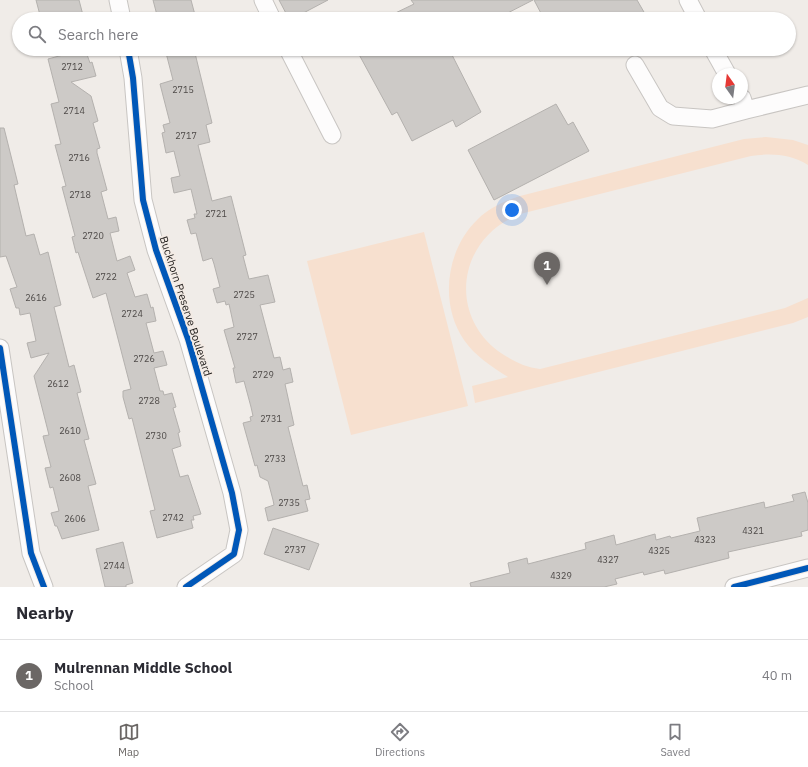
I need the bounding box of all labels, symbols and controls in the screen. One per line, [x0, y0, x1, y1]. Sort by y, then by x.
search box [12, 12, 796, 56]
icon: search [26, 23, 48, 45]
text: Search here [58, 25, 138, 44]
house number: 2712 [61, 61, 83, 72]
north arrow [712, 68, 748, 104]
house number: 2715 [172, 84, 194, 95]
house number: 2714 [63, 105, 85, 116]
house number: 2717 [175, 130, 197, 141]
house number: 2716 [68, 152, 90, 163]
house number: 2718 [69, 189, 91, 200]
your location [502, 200, 522, 220]
house number: 2721 [205, 208, 227, 219]
house number: 2720 [82, 230, 104, 241]
street label: Buckhorn Preserve Boulevard [157, 234, 215, 378]
pin: 1 [534, 252, 560, 285]
house number: 2722 [95, 271, 117, 282]
house number: 2725 [233, 289, 255, 300]
house number: 2616 [25, 292, 47, 303]
house number: 2724 [121, 308, 143, 319]
house number: 2727 [236, 331, 258, 342]
house number: 2726 [133, 353, 155, 364]
house number: 2729 [252, 369, 274, 380]
house number: 2612 [47, 378, 69, 389]
house number: 2728 [138, 395, 160, 406]
house number: 2731 [260, 413, 282, 424]
house number: 2610 [59, 425, 81, 436]
house number: 2730 [145, 430, 167, 441]
house number: 2733 [264, 453, 286, 464]
house number: 2608 [59, 472, 81, 483]
house number: 2735 [278, 497, 300, 508]
house number: 2742 [162, 512, 184, 523]
house number: 2606 [64, 513, 86, 524]
house number: 4321 [742, 525, 764, 536]
house number: 4323 [694, 534, 716, 545]
house number: 2737 [284, 544, 306, 555]
house number: 4325 [648, 545, 670, 556]
house number: 4327 [597, 554, 619, 565]
house number: 2744 [103, 560, 125, 571]
house number: 4329 [550, 570, 572, 581]
text: Nearby [16, 602, 74, 624]
text: Mulrennan Middle School [54, 658, 232, 677]
text: 1 [25, 667, 33, 684]
text: 40 m [762, 667, 792, 684]
text: School [54, 677, 94, 694]
tab: Map [118, 721, 140, 759]
tab: Directions [375, 721, 425, 759]
tab: Saved [660, 721, 690, 759]

